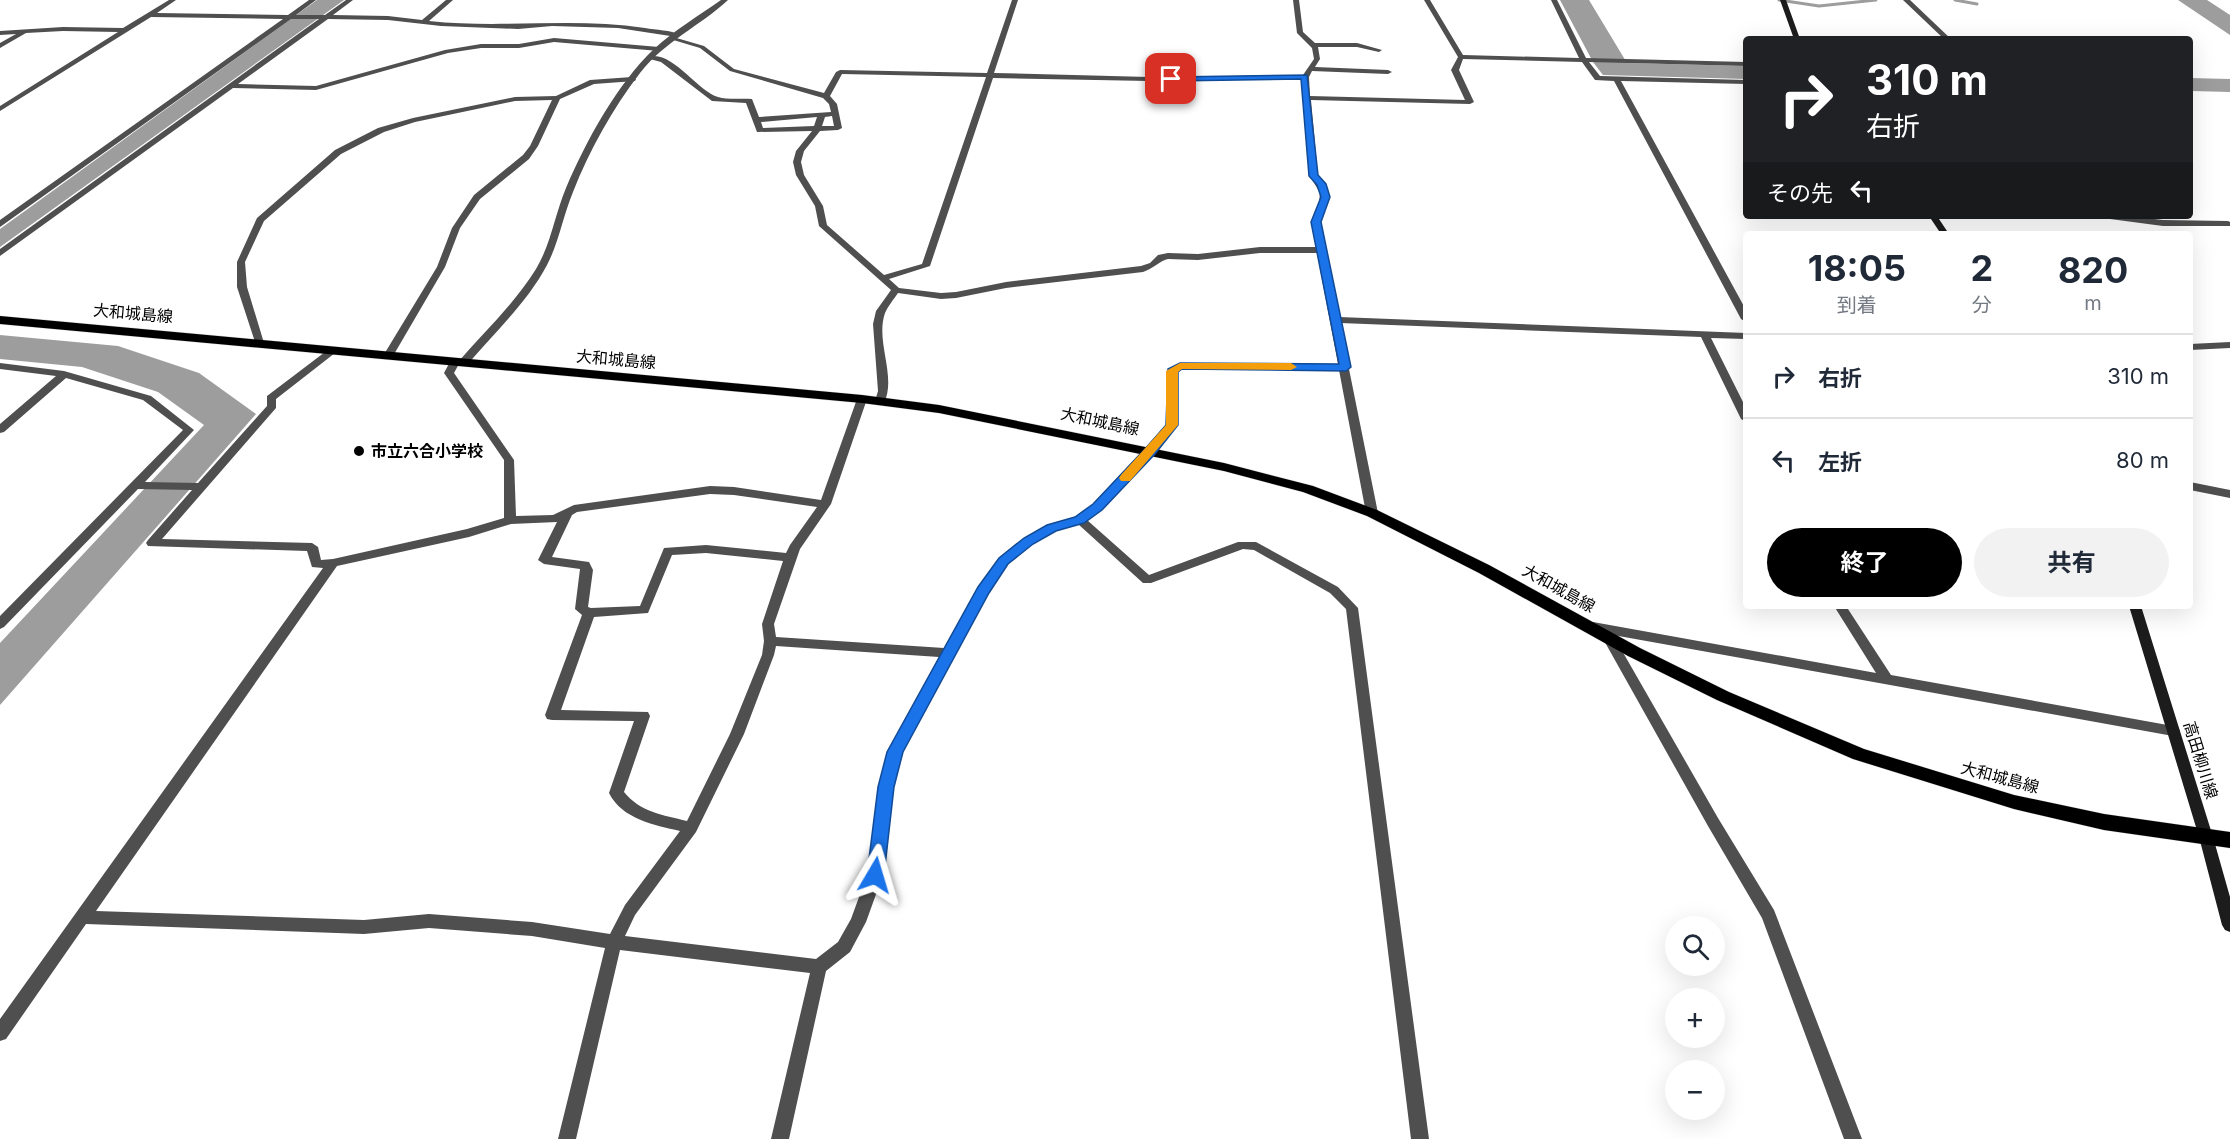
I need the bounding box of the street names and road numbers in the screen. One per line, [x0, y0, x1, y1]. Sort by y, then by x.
street label: 大和城島線 [92, 300, 174, 326]
street label: 大和城島線 [575, 346, 657, 372]
street label: 大和城島線 [1059, 403, 1141, 439]
street label: 大和城島線 [1519, 560, 1599, 616]
street label: 高田柳川線 [2180, 719, 2222, 801]
street label: 大和城島線 [1959, 757, 2041, 797]

